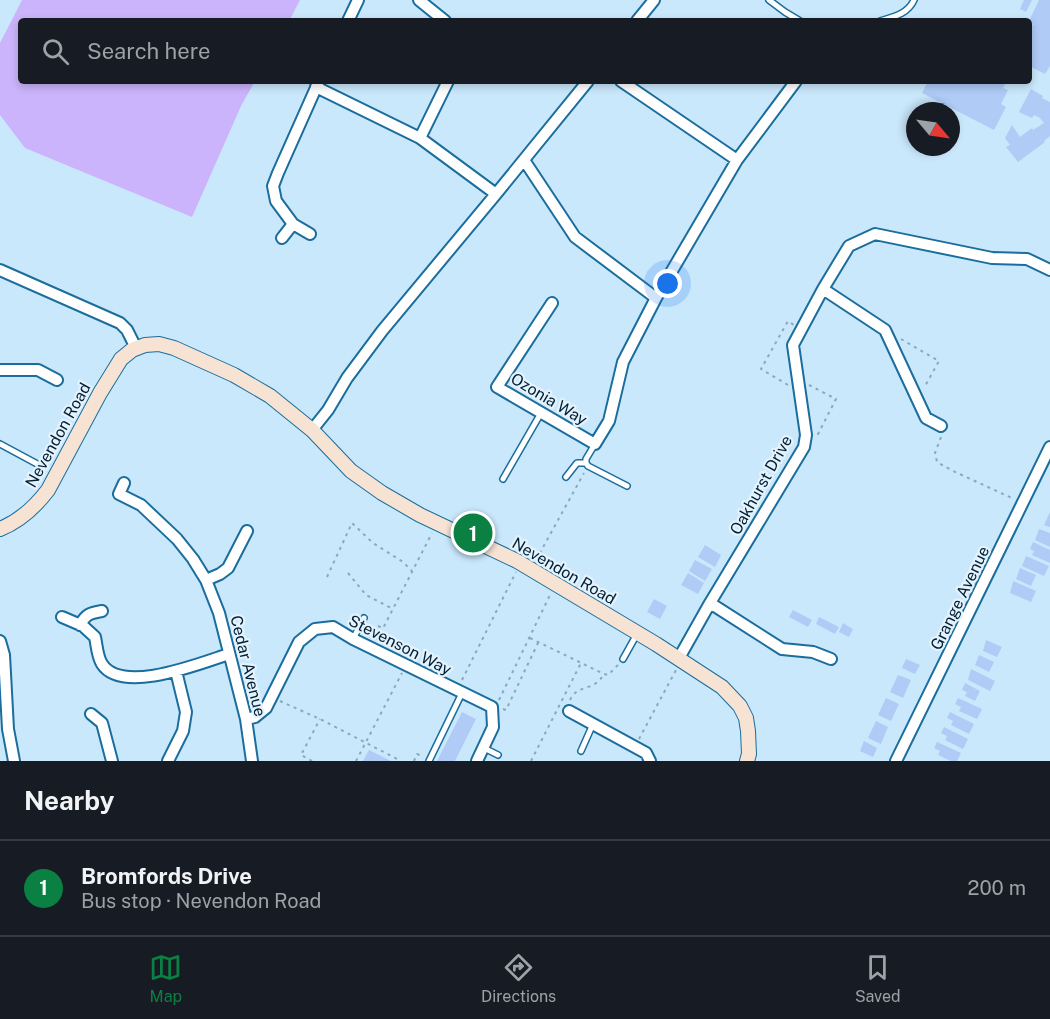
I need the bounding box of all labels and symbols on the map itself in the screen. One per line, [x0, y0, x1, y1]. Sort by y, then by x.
north arrow [906, 102, 960, 156]
your location [653, 269, 682, 298]
street label: Ozonia Way [507, 369, 591, 429]
street label: Nevendon Road [21, 379, 95, 491]
street label: Oakhurst Drive [726, 432, 796, 538]
pin: 1 [454, 510, 492, 556]
street label: Nevendon Road [509, 534, 619, 608]
street label: Grange Avenue [927, 543, 993, 653]
street label: Stevenson Way [345, 611, 455, 679]
street label: Cedar Avenue [226, 613, 270, 719]

